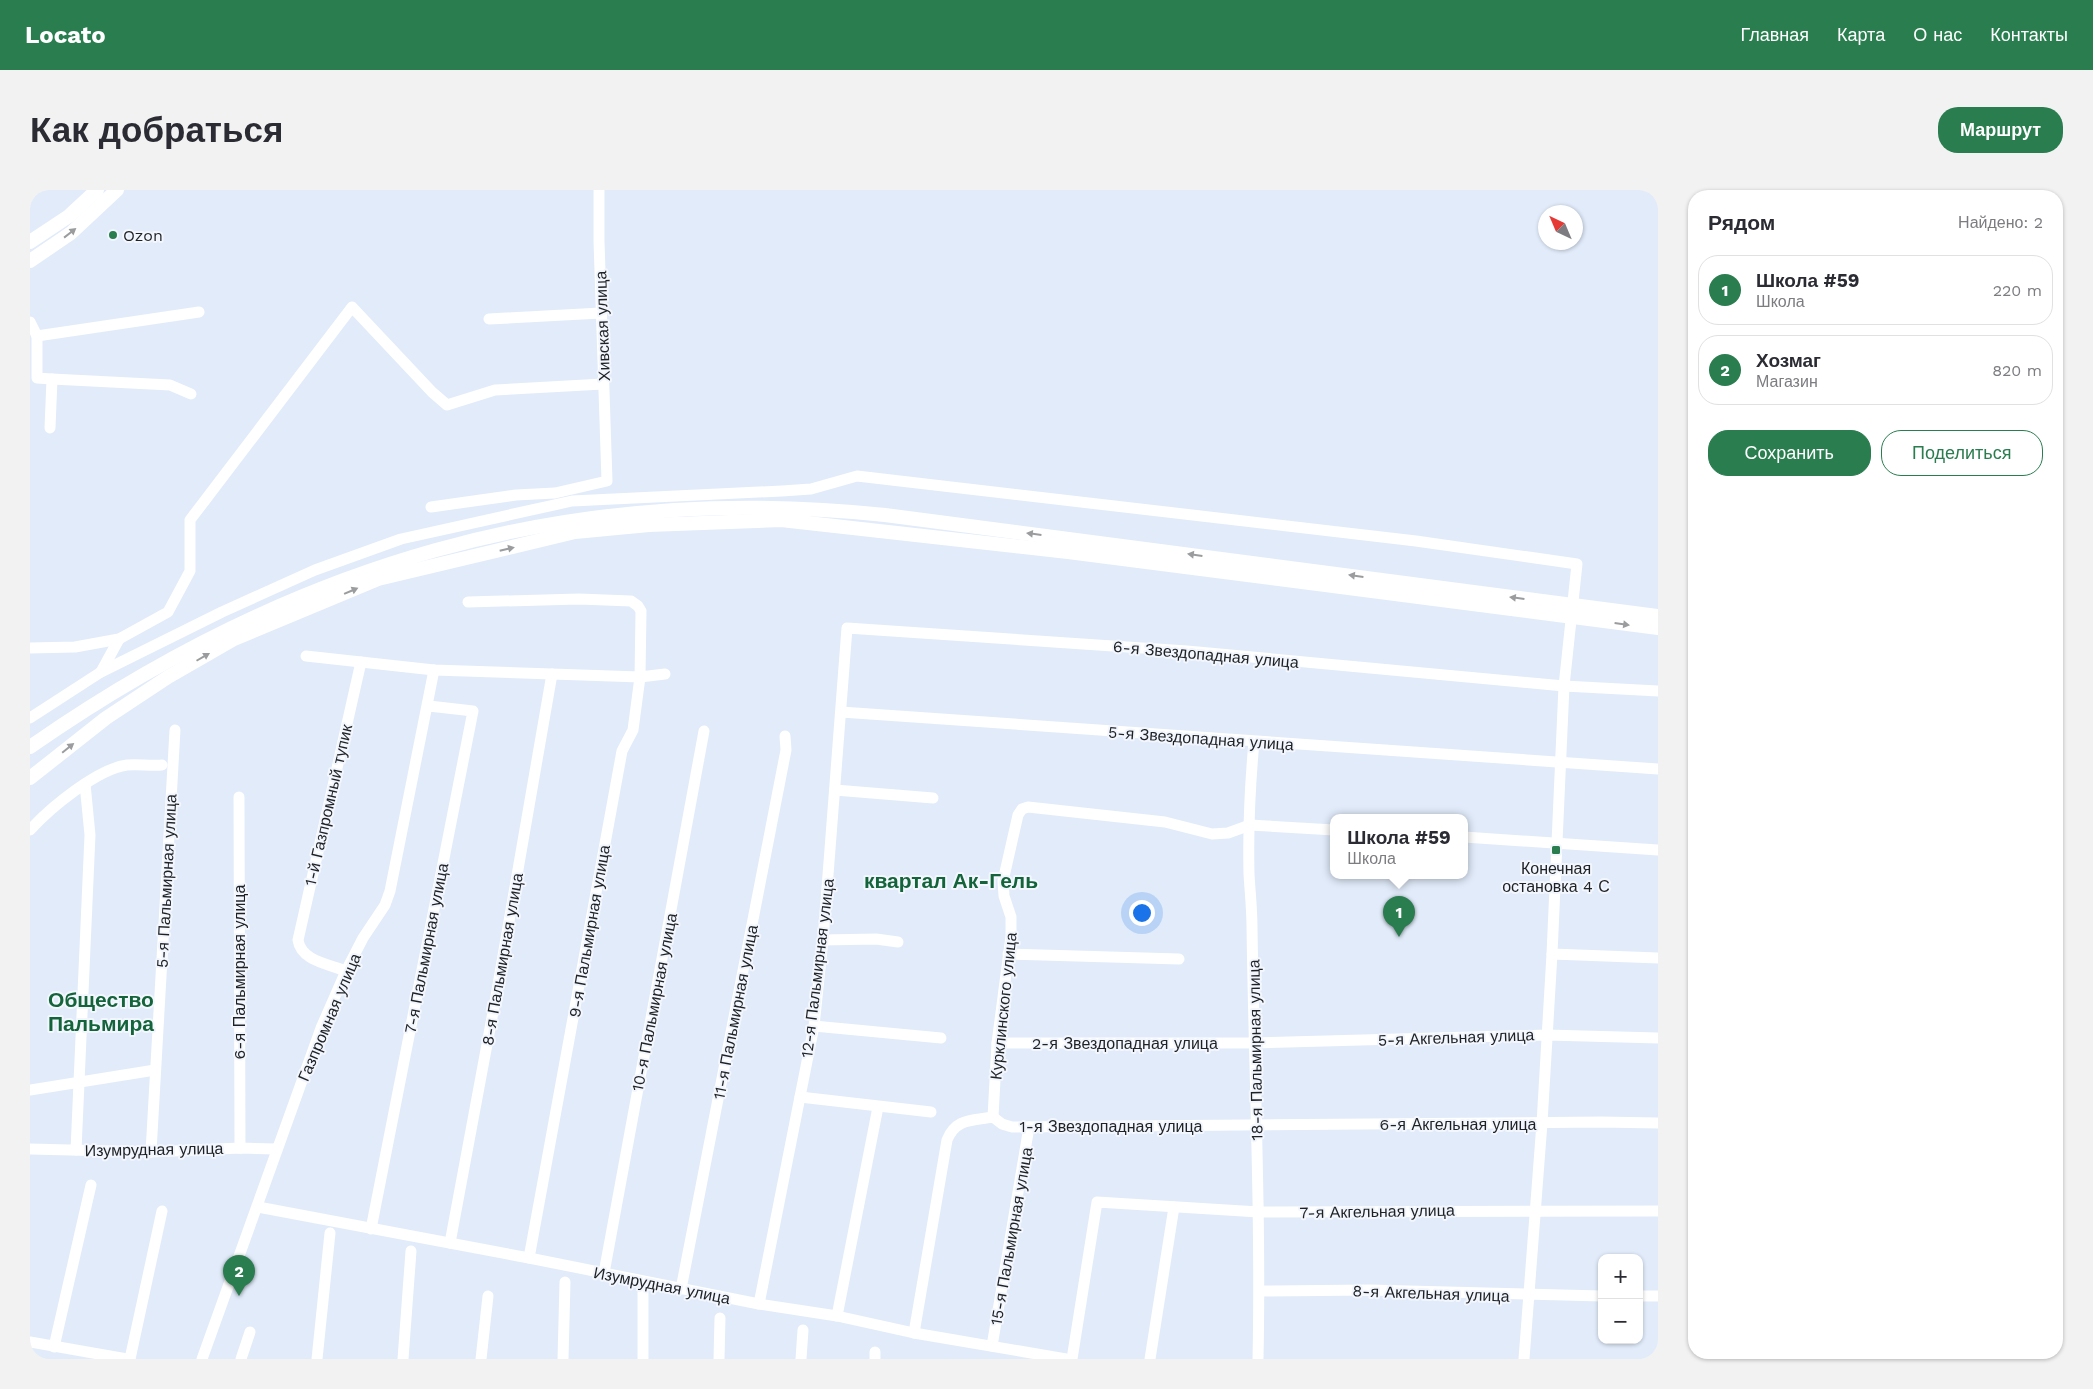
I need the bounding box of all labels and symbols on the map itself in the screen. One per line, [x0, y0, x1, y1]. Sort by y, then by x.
north arrow [1538, 205, 1583, 250]
place label: Ozon [123, 226, 163, 245]
one-way arrow [63, 228, 77, 238]
marker: Ozon [107, 229, 119, 241]
street label: Хивская улица [591, 270, 614, 381]
one-way arrow [1025, 529, 1041, 537]
one-way arrow [500, 545, 515, 553]
one-way arrow [1186, 551, 1202, 559]
one-way arrow [1348, 572, 1364, 580]
one-way arrow [344, 586, 358, 594]
one-way arrow [1509, 594, 1525, 602]
one-way arrow [1614, 620, 1630, 628]
street label: 6-я Звездопадная улица [1112, 637, 1300, 672]
one-way arrow [196, 653, 209, 662]
street label: 1-й Газпромный тупик [301, 722, 357, 888]
street label: 5-я Звездопадная улица [1107, 723, 1295, 754]
one-way arrow [61, 742, 74, 753]
street label: 5-я Пальмирная улица [152, 793, 181, 969]
street label: 9-я Пальмирная улица [565, 843, 614, 1019]
marker: Конечная остановка 4 С [1550, 844, 1562, 856]
place label: Конечная остановка 4 С [1502, 859, 1610, 896]
street label: 7-я Пальмирная улица [401, 861, 452, 1035]
district label: квартал Ак-Гель [864, 868, 1038, 893]
street label: 8-я Пальмирная улица [478, 871, 527, 1047]
street label: 12-я Пальмирная улица [797, 877, 838, 1059]
street label: 6-я Пальмирная улица [230, 885, 249, 1059]
pin: 1 [1383, 896, 1415, 937]
your location [1129, 900, 1155, 926]
street label: 10-я Пальмирная улица [628, 911, 681, 1093]
street label: 11-я Пальмирная улица [709, 923, 762, 1101]
street label: Курклинского улица [986, 931, 1021, 1081]
street label: Газпромная улица [294, 950, 365, 1084]
street label: 18-я Пальмирная улица [1244, 959, 1267, 1141]
district label: Общество Пальмира [48, 987, 154, 1036]
street label: 5-я Акгельная улица [1377, 1025, 1535, 1050]
street label: 2-я Звездопадная улица [1032, 1034, 1218, 1053]
street label: 6-я Акгельная улица [1379, 1115, 1537, 1134]
street label: 1-я Звездопадная улица [1019, 1117, 1203, 1136]
street label: Изумрудная улица [84, 1139, 224, 1160]
street label: 15-я Пальмирная улица [986, 1145, 1037, 1327]
street label: 7-я Акгельная улица [1299, 1201, 1455, 1222]
pin: 2 [223, 1255, 255, 1296]
street label: Изумрудная улица [592, 1263, 732, 1308]
street label: 8-я Акгельная улица [1352, 1281, 1510, 1306]

